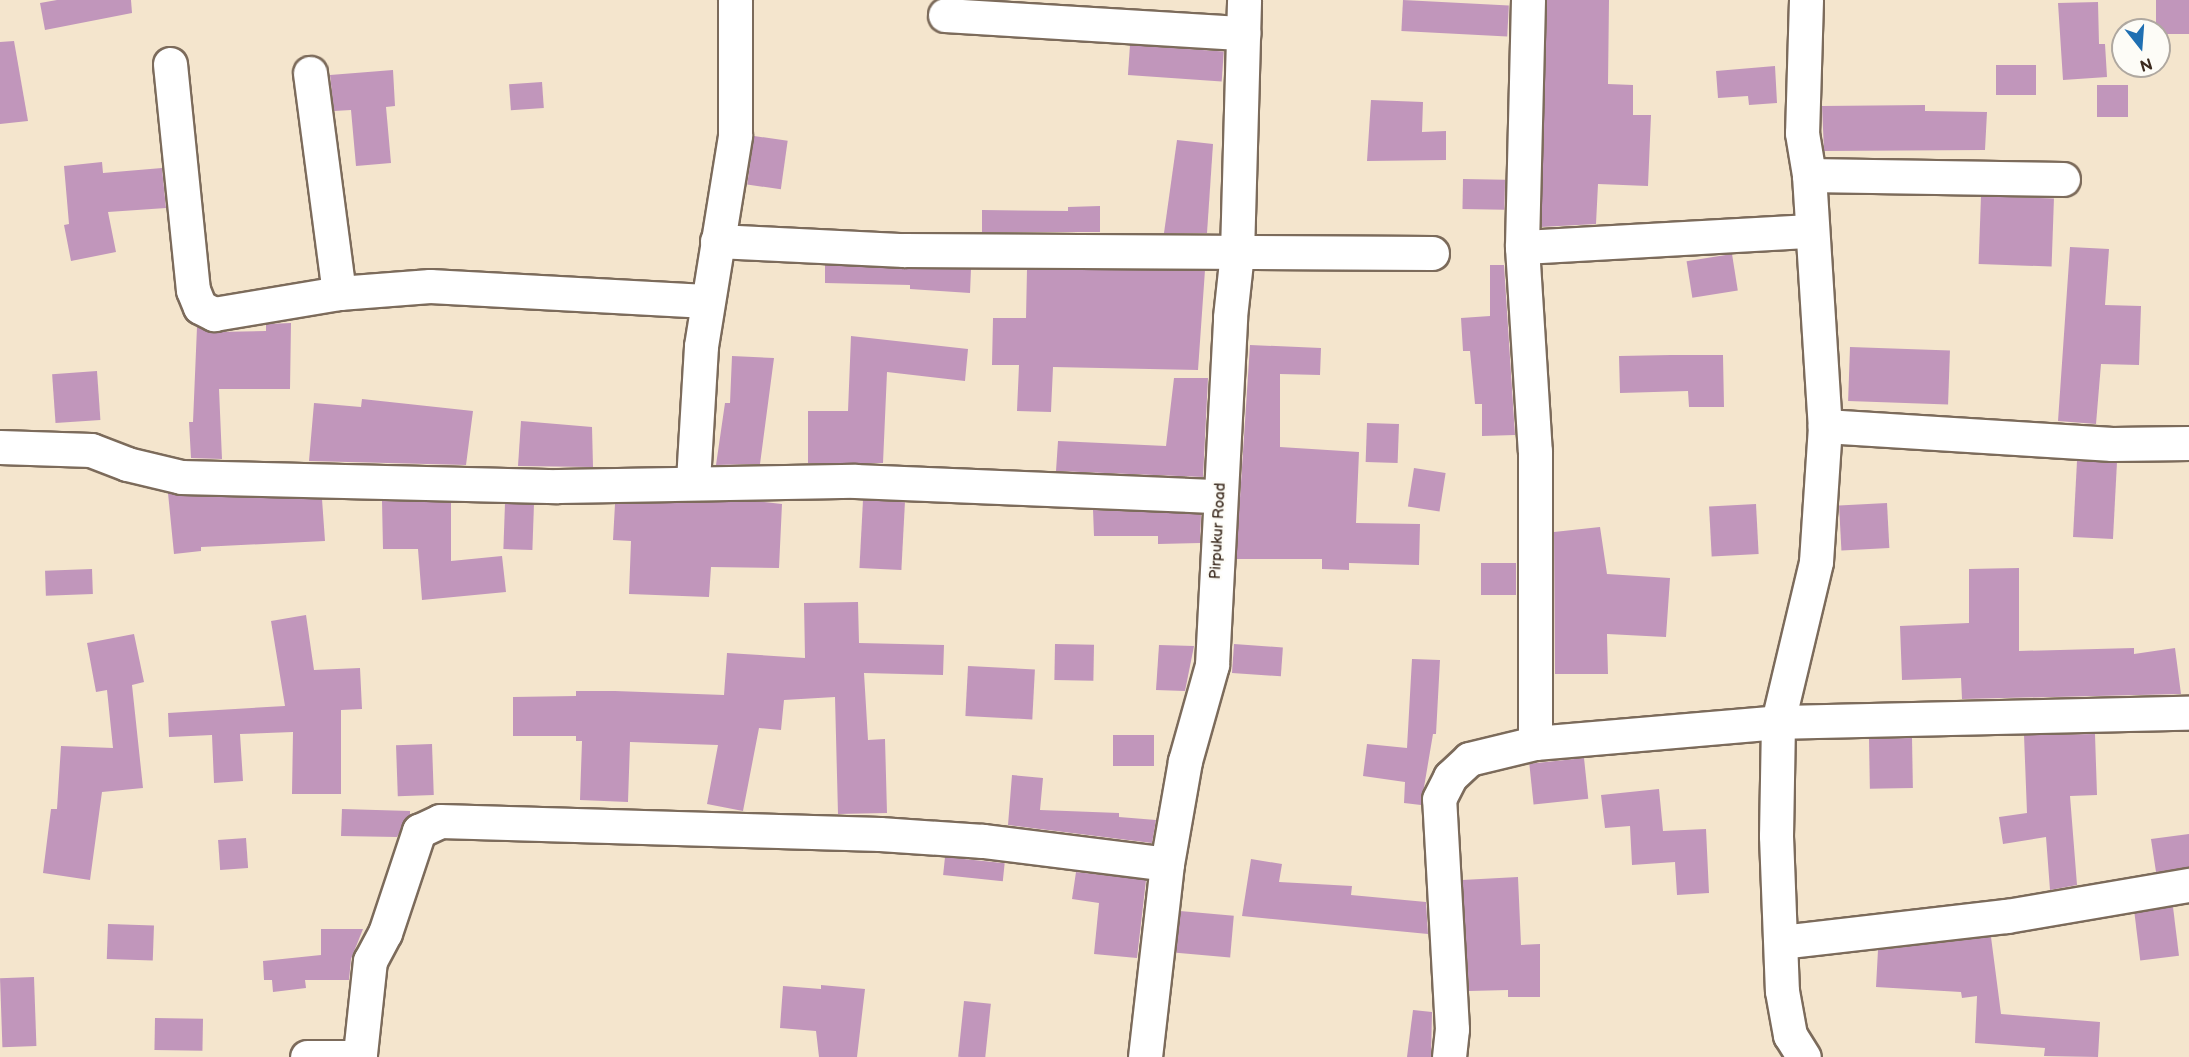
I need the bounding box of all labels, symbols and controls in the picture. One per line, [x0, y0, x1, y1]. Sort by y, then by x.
north arrow [2111, 18, 2171, 78]
text: N [2137, 53, 2154, 75]
street label: Pirpukur Road [1206, 482, 1230, 580]

